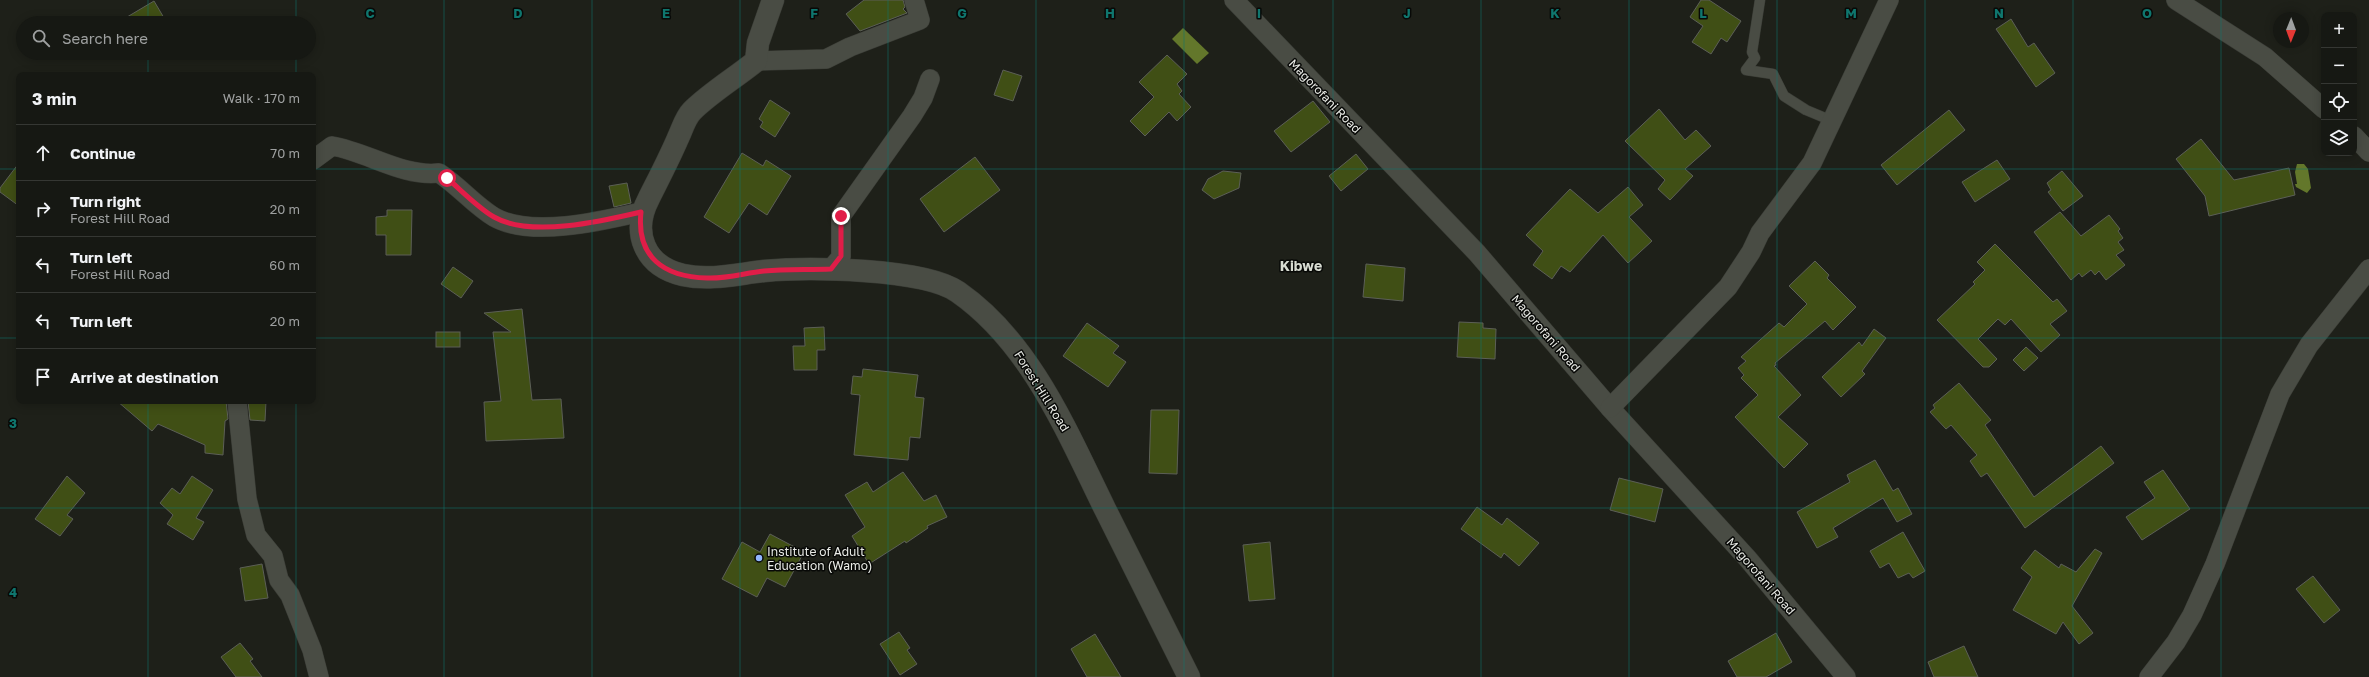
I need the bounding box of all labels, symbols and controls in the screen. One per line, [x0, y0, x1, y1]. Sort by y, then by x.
text: C [365, 5, 375, 21]
text: D [513, 5, 523, 21]
text: E [662, 5, 670, 21]
text: F [810, 5, 818, 21]
text: G [957, 5, 967, 21]
text: H [1105, 5, 1115, 21]
text: I [1257, 5, 1261, 21]
text: J [1403, 5, 1411, 21]
text: K [1550, 5, 1560, 21]
text: L [1699, 5, 1707, 21]
text: M [1845, 5, 1857, 21]
text: N [1994, 5, 2004, 21]
text: O [2142, 5, 2152, 21]
north arrow [2273, 12, 2309, 48]
map controls [2321, 12, 2357, 156]
button: + [2321, 12, 2357, 48]
search box [16, 16, 316, 60]
icon: search [30, 27, 52, 49]
text: Search here [62, 29, 148, 47]
button: − [2321, 48, 2357, 84]
street label: Magorofani Road [1286, 56, 1364, 136]
button: locate [2321, 84, 2357, 120]
text: 3 min [32, 88, 76, 109]
text: Walk · 170 m [223, 90, 300, 106]
button: layers [2321, 120, 2357, 156]
icon: ahead [32, 142, 54, 164]
text: Continue [70, 144, 136, 162]
text: 70 m [270, 145, 300, 161]
route start [438, 169, 456, 187]
text: Turn right [70, 192, 141, 210]
icon: right [32, 198, 54, 220]
text: 20 m [270, 201, 300, 217]
route end [832, 207, 850, 225]
text: Forest Hill Road [70, 210, 170, 226]
text: Turn left [70, 248, 132, 266]
icon: left [32, 254, 54, 276]
text: 60 m [269, 257, 300, 273]
district label: Kibwe [1280, 257, 1322, 274]
text: Forest Hill Road [70, 266, 170, 282]
street label: Magorofani Road [1508, 291, 1584, 375]
icon: left [32, 310, 54, 332]
text: Turn left [70, 312, 132, 330]
text: 20 m [270, 313, 300, 329]
street label: Forest Hill Road [1011, 348, 1073, 434]
icon: arrive [32, 366, 54, 388]
text: Arrive at destination [70, 368, 219, 386]
text: 3 [9, 415, 17, 431]
street label: Magorofani Road [1723, 534, 1799, 618]
place label: Institute of Adult Education (Wamo) [767, 544, 872, 573]
marker: Institute of Adult Education (Wamo) [754, 553, 764, 563]
text: 4 [9, 584, 17, 600]

